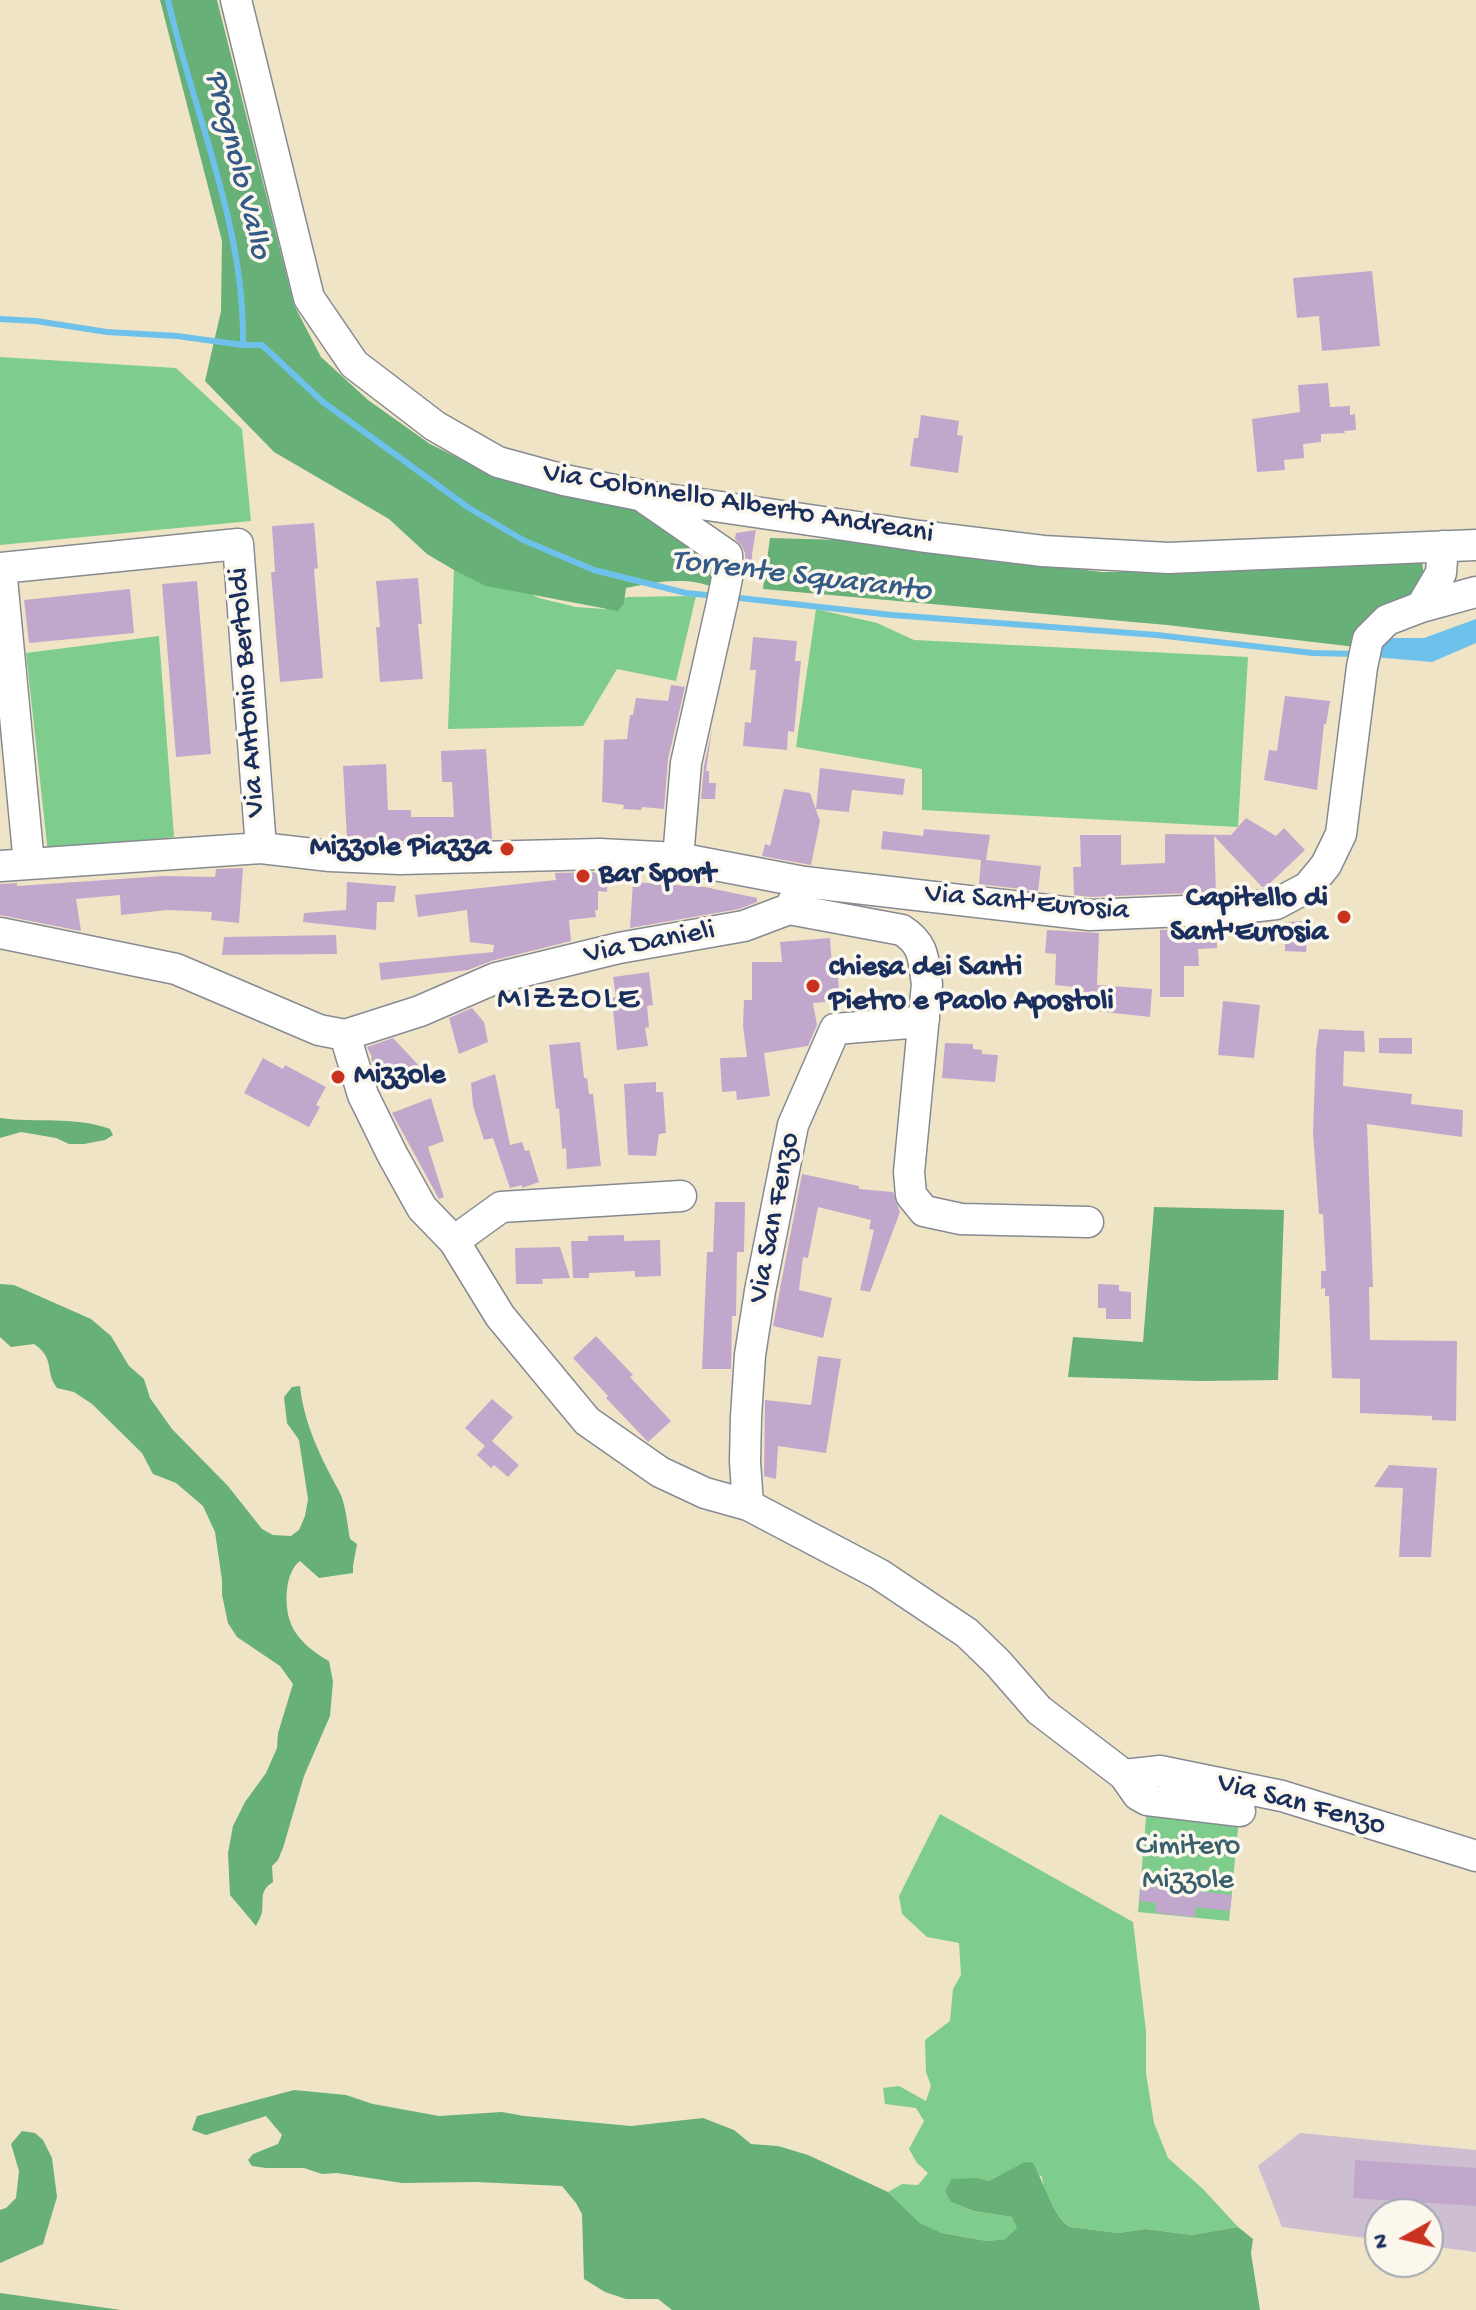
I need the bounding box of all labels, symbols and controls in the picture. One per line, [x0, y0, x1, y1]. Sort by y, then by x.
water label: Prognolo Vallo [194, 67, 278, 263]
street label: Via Colonnello Alberto Andreani [540, 456, 936, 554]
water label: Torrente Squaranto [669, 543, 933, 613]
street label: Via Antonio Bertoldi [222, 566, 276, 818]
place label: Mizzole Piazza [310, 831, 491, 867]
marker: Mizzole Piazza [498, 840, 516, 858]
place label: Bar Sport [599, 858, 716, 894]
marker: Bar Sport [574, 867, 592, 885]
street label: Via Sant'Eurosia [923, 877, 1131, 931]
place label: Capitello di Sant'Eurosia [1170, 882, 1328, 952]
marker: Capitello di Sant'Eurosia [1335, 908, 1353, 926]
street label: Via Danieli [582, 914, 718, 974]
place label: chiesa dei Santi Pietro e Paolo Apostoli [829, 951, 1114, 1022]
marker: chiesa dei Santi Pietro e Paolo Apostoli [804, 977, 822, 995]
district label: MIZZOLE [497, 981, 641, 1021]
place label: Mizzole [354, 1059, 445, 1095]
marker: Mizzole [329, 1068, 347, 1086]
street label: Via San Fenzo [742, 1130, 810, 1306]
street label: Via San Fenzo [1213, 1766, 1389, 1846]
park label: Cimitero Mizzole [1136, 1830, 1240, 1900]
north arrow [1364, 2198, 1444, 2278]
text: N [1368, 2232, 1396, 2250]

